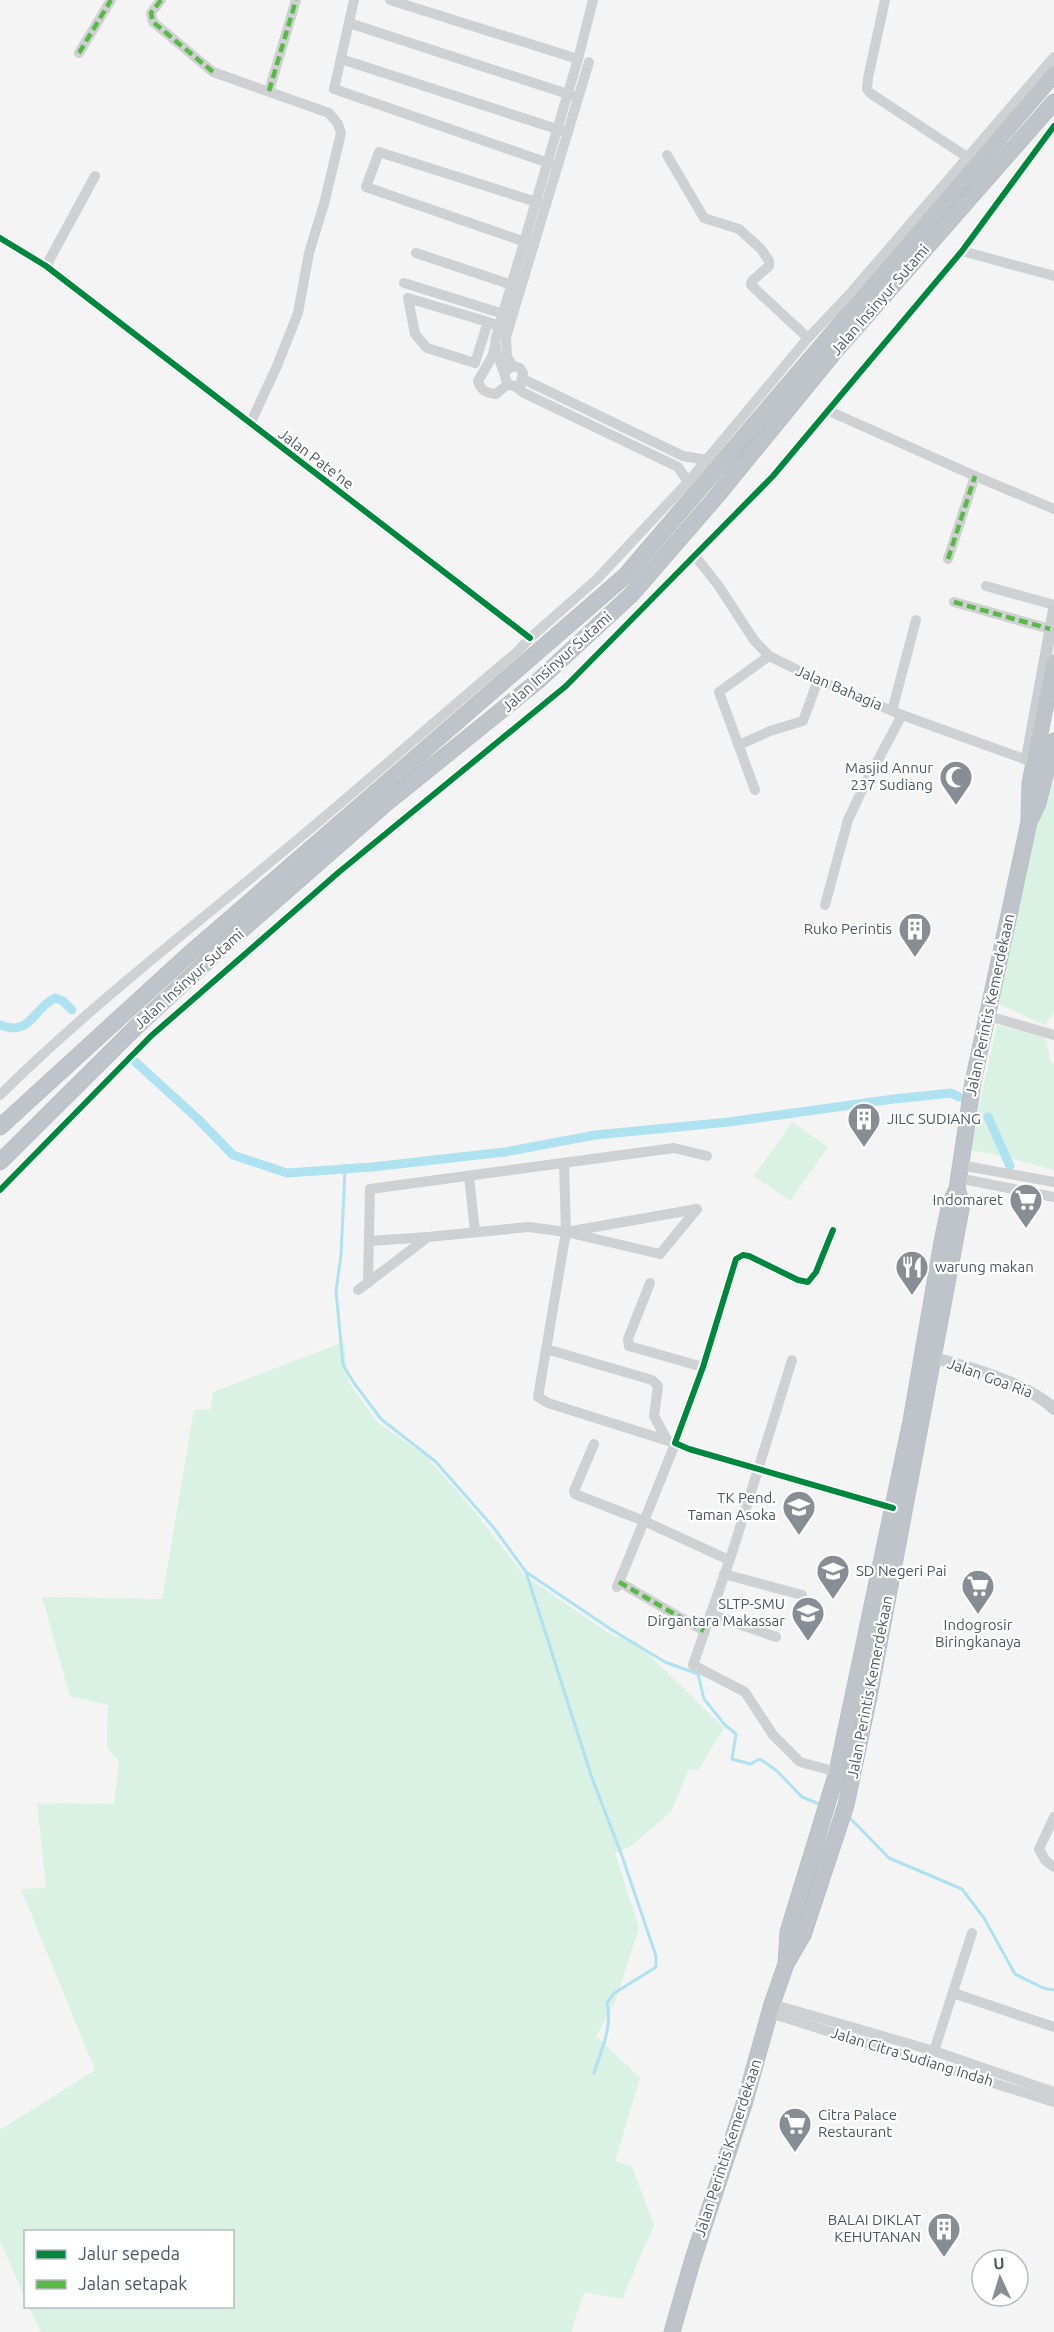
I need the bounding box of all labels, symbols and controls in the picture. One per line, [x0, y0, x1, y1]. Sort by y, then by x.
street label: Jalan Insinyur Sutami [827, 241, 932, 359]
street label: Jalan Pate'ne [275, 425, 357, 492]
street label: Jalan Insinyur Sutami [498, 608, 615, 715]
street label: Jalan Bahagia [793, 662, 885, 713]
place label: Masjid Annur 237 Sudiang [845, 759, 933, 793]
mosque icon: Masjid Annur 237 Sudiang [938, 759, 974, 806]
building icon: Ruko Perintis [897, 911, 933, 958]
street label: Jalan Perintis Kemerdekaan [962, 912, 1017, 1098]
place label: Ruko Perintis [804, 920, 892, 937]
street label: Jalan Insinyur Sutami [130, 925, 247, 1032]
building icon: JILC SUDIANG [846, 1101, 882, 1148]
place label: JILC SUDIANG [887, 1110, 981, 1127]
supermarket icon: Indomaret [1008, 1182, 1044, 1229]
place label: Indomaret [933, 1191, 1003, 1208]
restaurant icon: warung makan [894, 1249, 930, 1296]
place label: warung makan [935, 1258, 1034, 1275]
street label: Jalan Goa Ria [945, 1354, 1035, 1401]
place label: TK Pend. Taman Asoka [687, 1489, 776, 1523]
school or university icon: TK Pend. Taman Asoka [781, 1489, 817, 1536]
school or university icon: SD Negeri Pai [815, 1553, 851, 1600]
place label: SD Negeri Pai [856, 1562, 947, 1579]
supermarket icon: Indogrosir Biringkanaya [960, 1568, 996, 1615]
street label: Jalan Perintis Kemerdekaan [843, 1594, 896, 1780]
place label: SLTP-SMU Dirgantara Makassar [647, 1595, 785, 1629]
school or university icon: SLTP-SMU Dirgantara Makassar [790, 1595, 826, 1642]
place label: Indogrosir Biringkanaya [935, 1616, 1021, 1650]
street label: Jalan Citra Sudiang Indah [829, 2024, 995, 2089]
street label: Jalan Perintis Kemerdekaan [691, 2057, 764, 2239]
supermarket icon: Citra Palace Restaurant [777, 2106, 813, 2153]
place label: Citra Palace Restaurant [818, 2106, 897, 2140]
place label: BALAI DIKLAT KEHUTANAN [828, 2211, 922, 2245]
building icon: BALAI DIKLAT KEHUTANAN [926, 2211, 962, 2258]
legend [24, 2230, 234, 2308]
text: Jalur sepeda [78, 2243, 180, 2263]
north arrow [970, 2248, 1030, 2308]
text: U [993, 2254, 1005, 2272]
text: Jalan setapak [78, 2273, 187, 2293]

